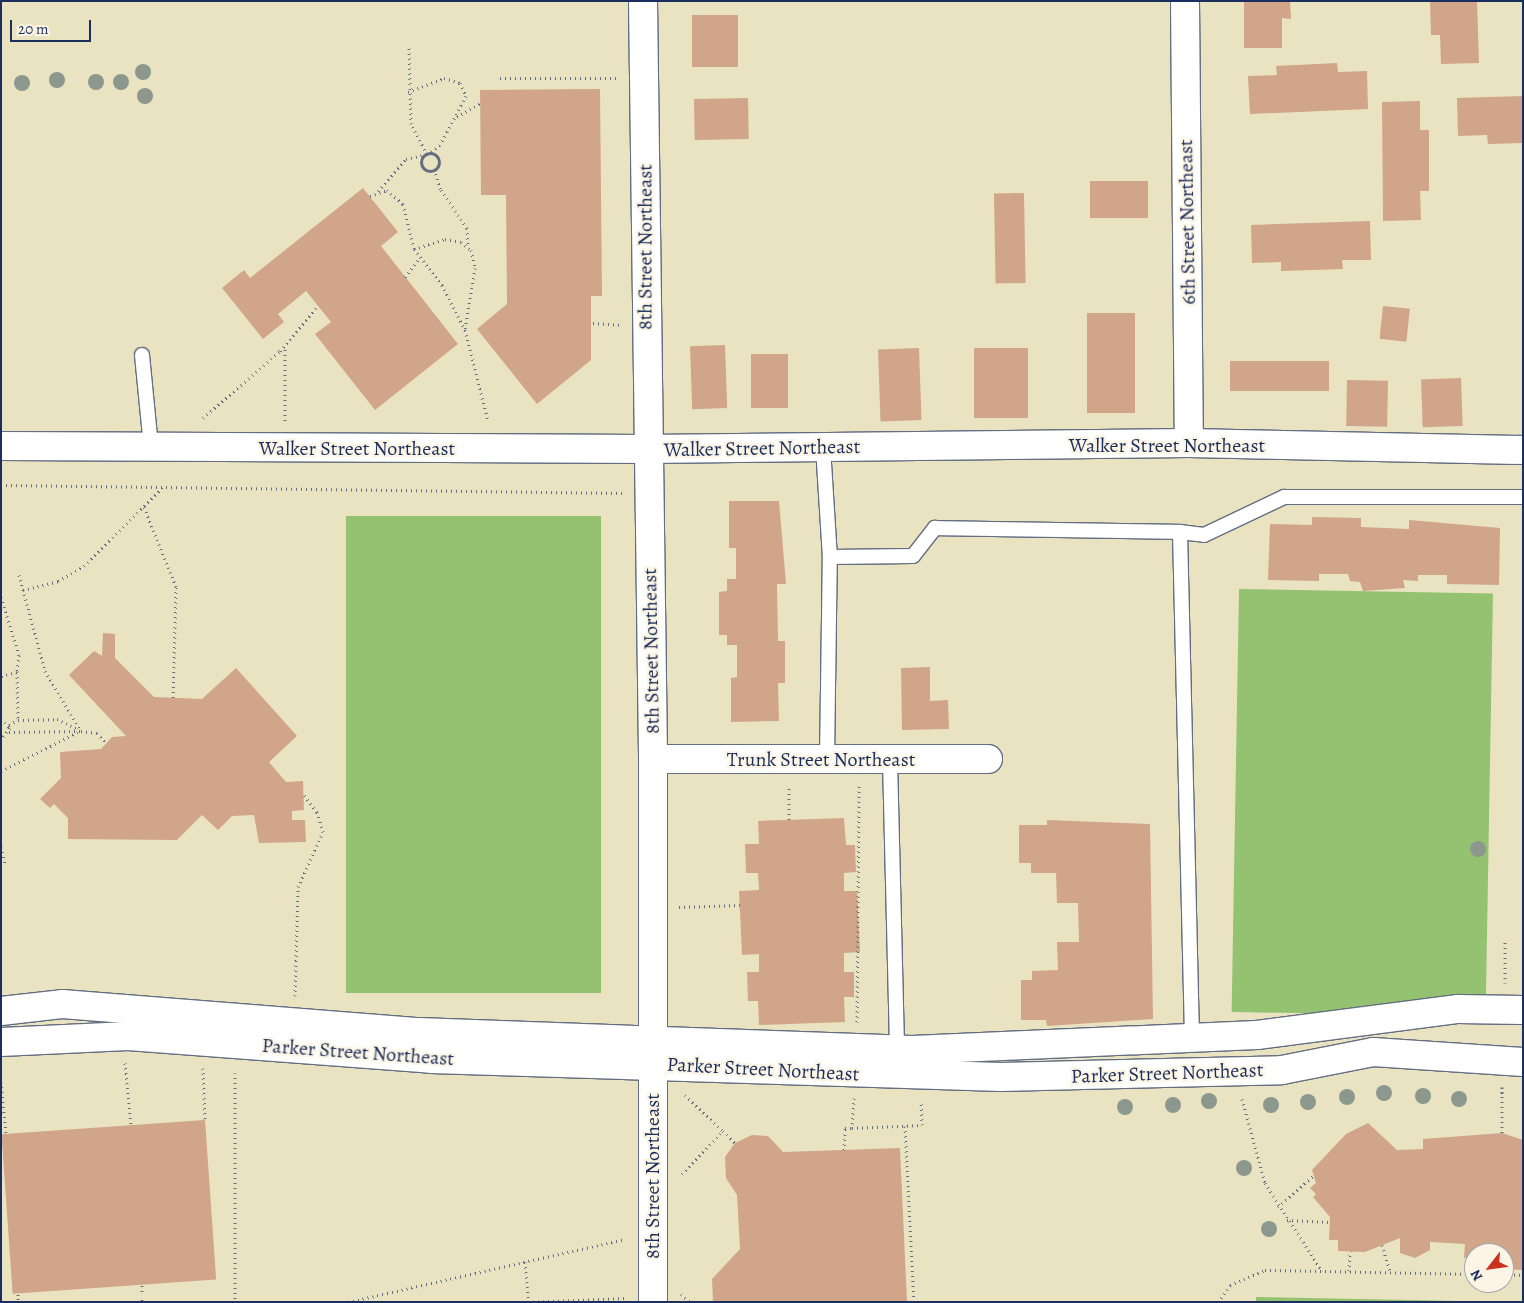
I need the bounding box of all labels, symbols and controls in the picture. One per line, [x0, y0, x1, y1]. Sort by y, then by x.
scale bar [12, 10, 94, 42]
text: 20 m [18, 19, 49, 39]
street label: 6th Street Northeast [1174, 139, 1200, 305]
street label: 8th Street Northeast [633, 164, 657, 330]
street label: Walker Street Northeast [1069, 433, 1265, 457]
street label: Walker Street Northeast [664, 434, 860, 462]
street label: Walker Street Northeast [259, 436, 455, 460]
street label: 8th Street Northeast [638, 568, 664, 734]
street label: Trunk Street Northeast [727, 747, 915, 771]
street label: Parker Street Northeast [261, 1033, 455, 1071]
street label: Parker Street Northeast [666, 1052, 860, 1086]
street label: Parker Street Northeast [1070, 1058, 1264, 1088]
street label: 8th Street Northeast [640, 1093, 664, 1259]
north arrow [1464, 1243, 1514, 1293]
text: N [1466, 1266, 1487, 1284]

